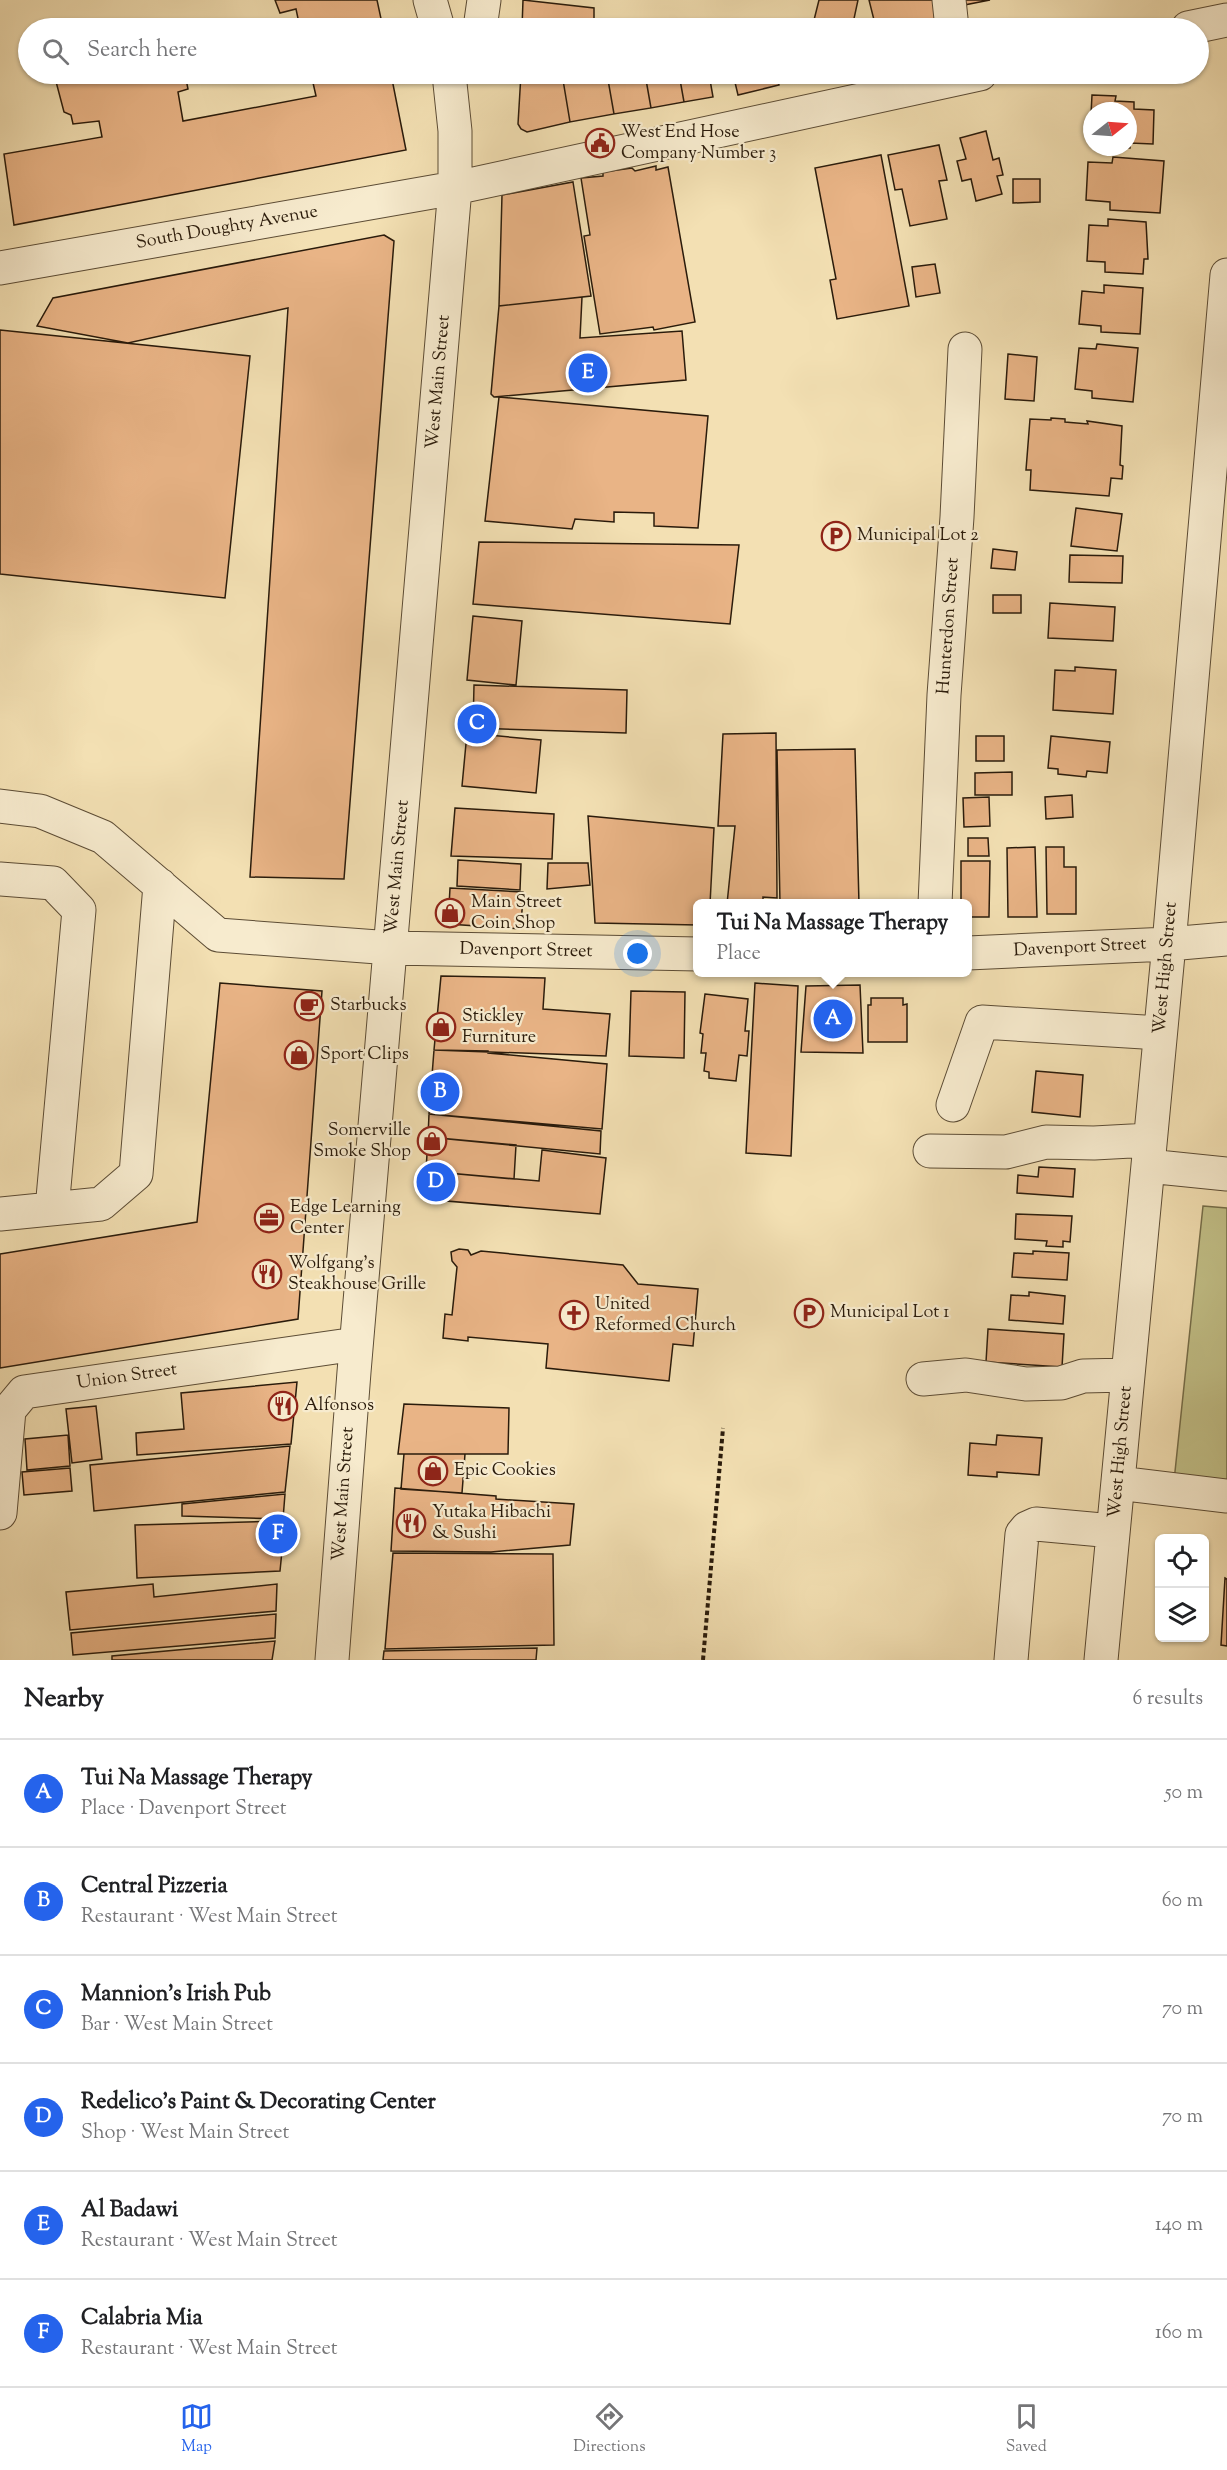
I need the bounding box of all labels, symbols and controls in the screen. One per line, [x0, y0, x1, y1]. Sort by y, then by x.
search box [18, 18, 1209, 84]
icon: search [39, 35, 72, 68]
text: Search here [87, 35, 197, 67]
north arrow [1083, 102, 1137, 156]
place label: West End Hose Company Number 3 [621, 120, 776, 167]
public building icon: West End Hose Company Number 3 [584, 127, 616, 159]
street label: South Doughty Avenue [134, 199, 320, 257]
street label: West Main Street [420, 314, 458, 450]
pin: E [568, 350, 608, 395]
parking icon: Municipal Lot 2 [820, 520, 852, 552]
place label: Municipal Lot 2 [857, 523, 979, 549]
street label: Hunterdon Street [931, 557, 967, 695]
pin: C [458, 702, 496, 746]
street label: West Main Street [379, 799, 417, 935]
place label: Main Street Coin Shop [471, 890, 562, 937]
shop icon: Main Street Coin Shop [434, 897, 466, 929]
popup [693, 899, 972, 977]
street label: West High Street [1147, 901, 1185, 1035]
text: Tui Na Massage Therapy [717, 908, 948, 940]
street label: Davenport Street [1013, 932, 1147, 964]
street label: Davenport Street [459, 937, 593, 965]
your location [623, 939, 652, 968]
text: Place [717, 940, 761, 969]
cafe icon: Starbucks [293, 990, 325, 1022]
place label: Starbucks [330, 993, 407, 1019]
pin: A [814, 996, 852, 1042]
place label: Stickley Furniture [462, 1004, 536, 1051]
shop icon: Stickley Furniture [425, 1011, 457, 1043]
shop icon: Sport Clips [283, 1039, 315, 1071]
place label: Sport Clips [320, 1042, 409, 1068]
pin: B [420, 1070, 460, 1114]
place label: Somerville Smoke Shop [313, 1118, 411, 1165]
shop icon: Somerville Smoke Shop [416, 1125, 448, 1157]
pin: D [416, 1160, 456, 1204]
place label: Edge Learning Center [290, 1195, 401, 1242]
office icon: Edge Learning Center [253, 1202, 285, 1234]
place label: Wolfgang's Steakhouse Grille [288, 1251, 426, 1298]
restaurant icon: Wolfgang's Steakhouse Grille [251, 1258, 283, 1290]
place label: United Reformed Church [595, 1292, 736, 1339]
parking icon: Municipal Lot 1 [793, 1297, 825, 1329]
church icon: United Reformed Church [558, 1299, 590, 1331]
place label: Municipal Lot 1 [830, 1300, 949, 1326]
street label: Union Street [75, 1357, 179, 1397]
street label: West High Street [1102, 1385, 1140, 1519]
restaurant icon: Alfonsos [267, 1390, 299, 1422]
place label: Alfonsos [304, 1393, 374, 1419]
street label: West Main Street [326, 1426, 362, 1562]
shop icon: Epic Cookies [417, 1455, 449, 1487]
place label: Epic Cookies [454, 1458, 556, 1484]
place label: Yutaka Hibachi & Sushi [432, 1500, 551, 1547]
restaurant icon: Yutaka Hibachi & Sushi [395, 1507, 427, 1539]
pin: F [258, 1512, 298, 1556]
map controls [1155, 1534, 1209, 1642]
button: locate [1155, 1534, 1209, 1588]
button: layers [1155, 1588, 1209, 1642]
text: Nearby [24, 1681, 104, 1718]
text: 6 results [1133, 1685, 1203, 1714]
text: Tui Na Massage Therapy [81, 1763, 313, 1795]
text: A [35, 1779, 52, 1808]
text: 50 m [1165, 1779, 1203, 1808]
text: Place · Davenport Street [81, 1795, 287, 1824]
text: Central Pizzeria [81, 1871, 228, 1903]
text: B [37, 1887, 50, 1916]
text: 60 m [1162, 1887, 1203, 1916]
text: Restaurant · West Main Street [81, 1903, 338, 1932]
text: Mannion's Irish Pub [81, 1979, 271, 2011]
text: C [35, 1995, 52, 2024]
text: 70 m [1162, 1995, 1203, 2024]
text: Bar · West Main Street [81, 2011, 273, 2040]
text: Redelico's Paint & Decorating Center [81, 2087, 436, 2119]
text: D [36, 2103, 51, 2132]
text: 70 m [1162, 2103, 1203, 2132]
text: Shop · West Main Street [81, 2119, 289, 2148]
text: Al Badawi [81, 2195, 178, 2227]
text: E [37, 2211, 50, 2240]
text: 140 m [1155, 2211, 1203, 2240]
text: Restaurant · West Main Street [81, 2227, 338, 2256]
text: Calabria Mia [81, 2303, 203, 2335]
text: F [38, 2319, 49, 2348]
text: 160 m [1155, 2319, 1203, 2348]
text: Restaurant · West Main Street [81, 2335, 338, 2364]
tab: Map [180, 2400, 213, 2459]
tab: Directions [573, 2400, 646, 2459]
tab: Saved [1006, 2400, 1047, 2459]

